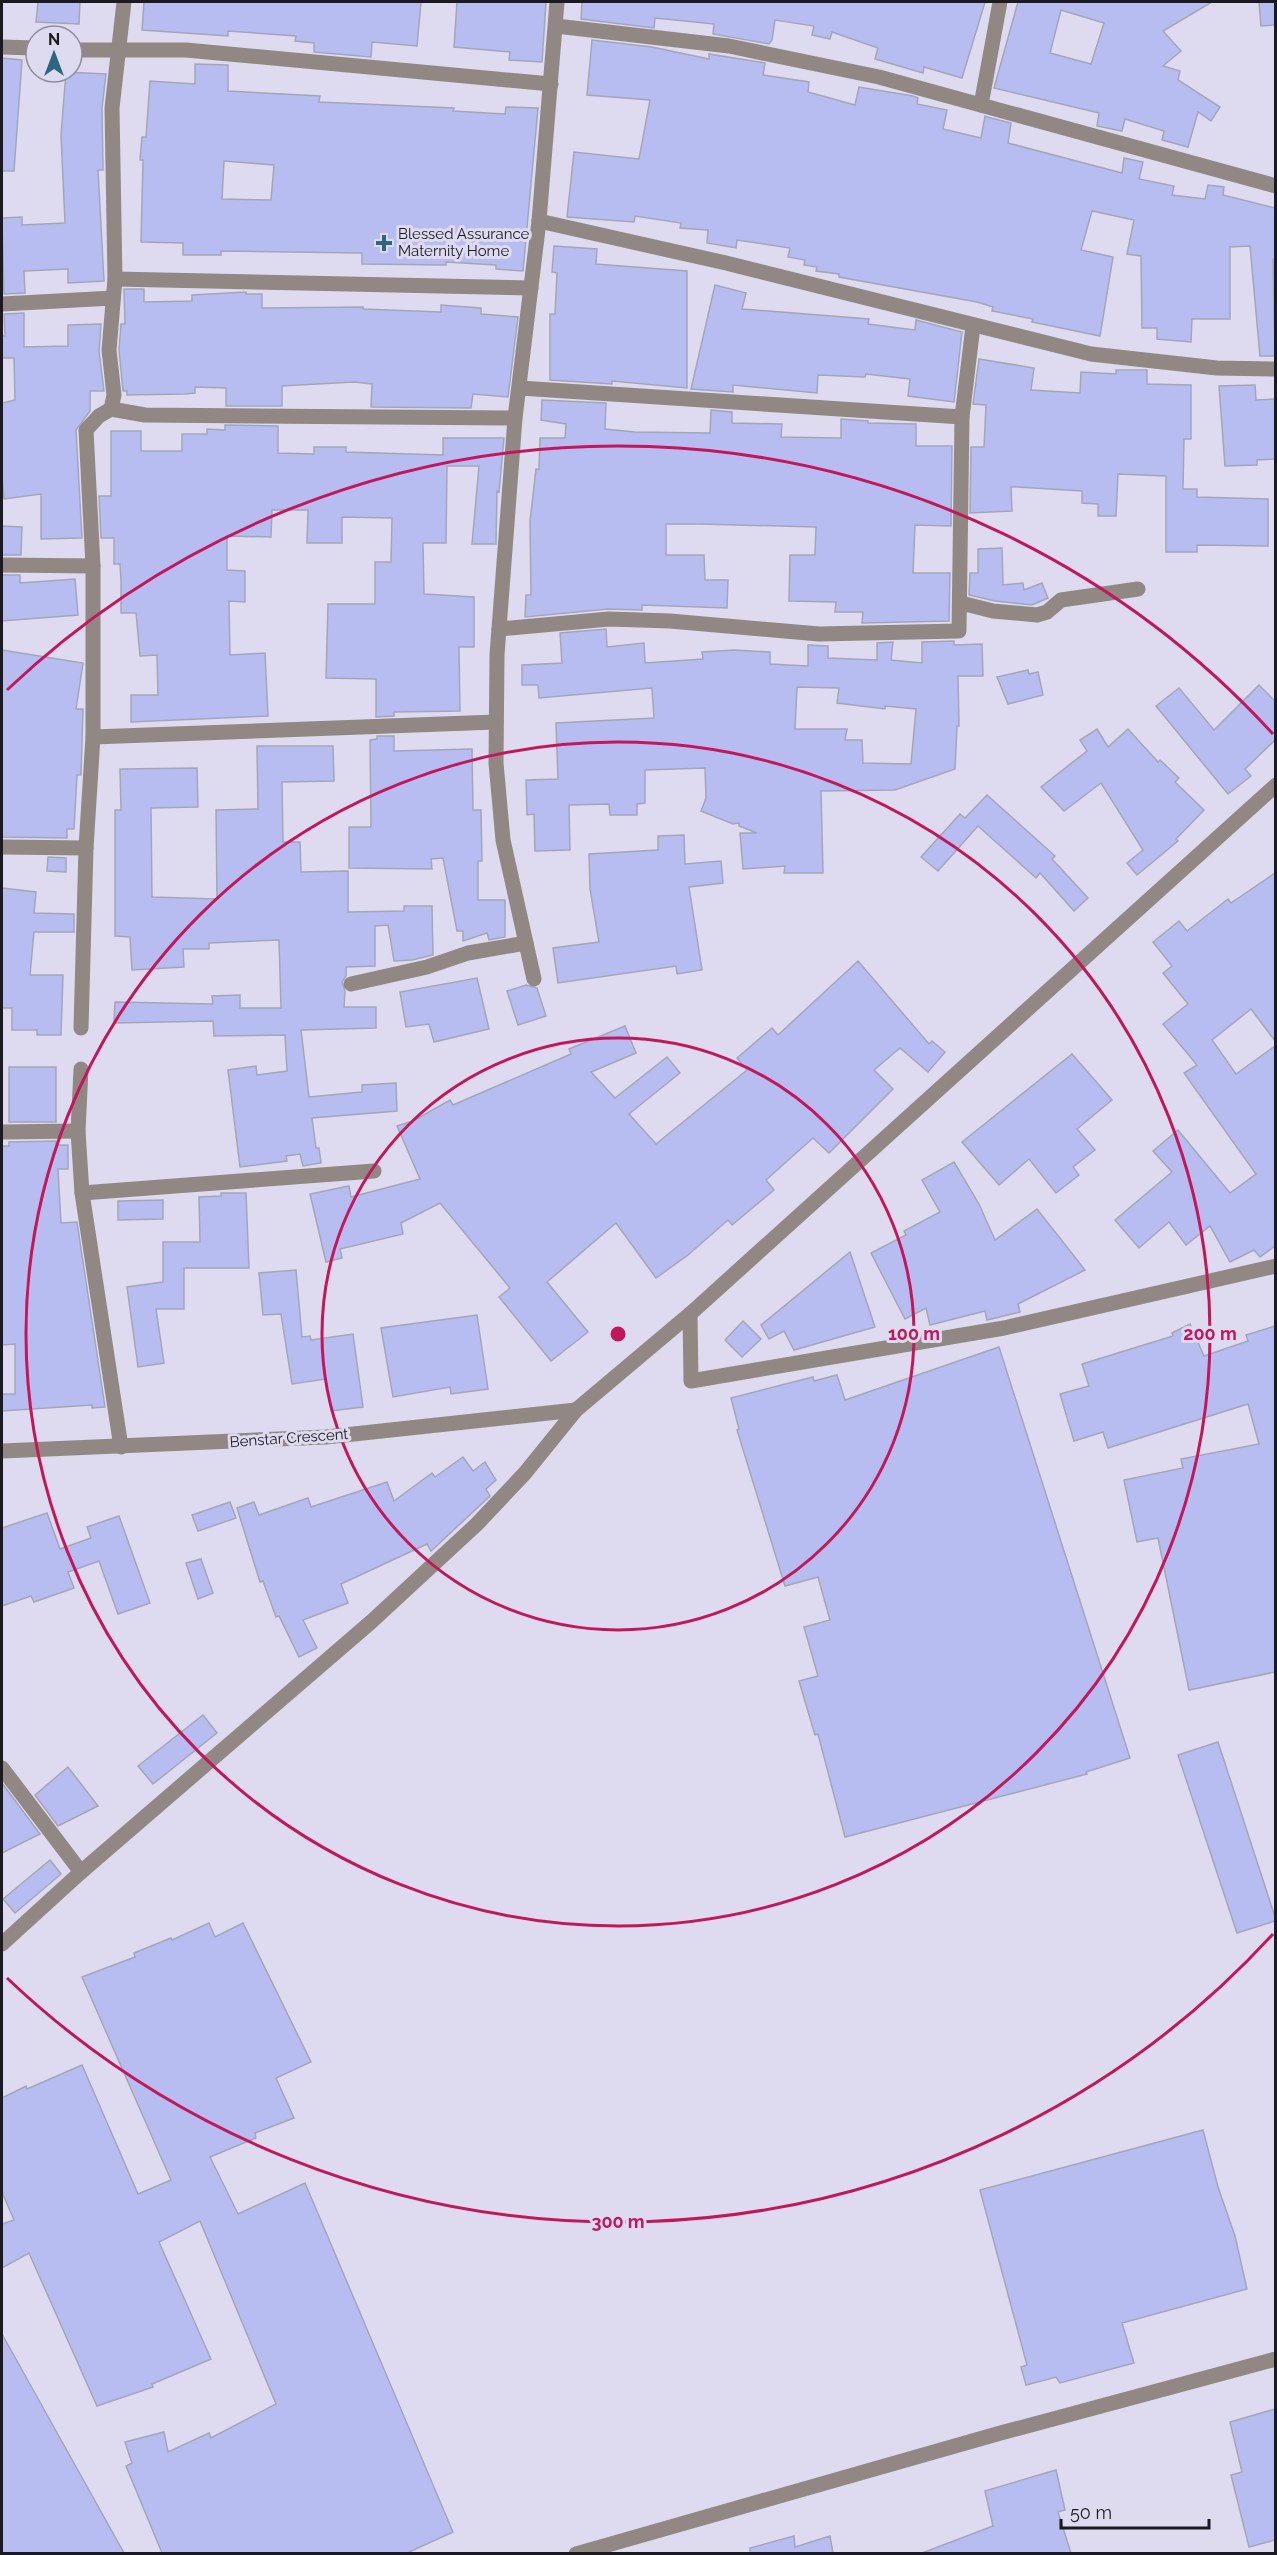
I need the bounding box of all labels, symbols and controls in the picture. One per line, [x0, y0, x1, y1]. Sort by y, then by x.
north arrow [24, 24, 84, 84]
text: N [48, 30, 60, 49]
place label: Blessed Assurance Maternity Home [398, 225, 530, 260]
marker: Blessed Assurance Maternity Home [375, 234, 393, 252]
text: 100 m [888, 1323, 940, 1344]
text: 200 m [1183, 1323, 1237, 1344]
centre of rings [608, 1324, 628, 1344]
street label: Benstar Crescent [229, 1425, 349, 1451]
text: 300 m [591, 2211, 645, 2232]
scale bar [1061, 2492, 1210, 2530]
text: 50 m [1070, 2502, 1112, 2523]

